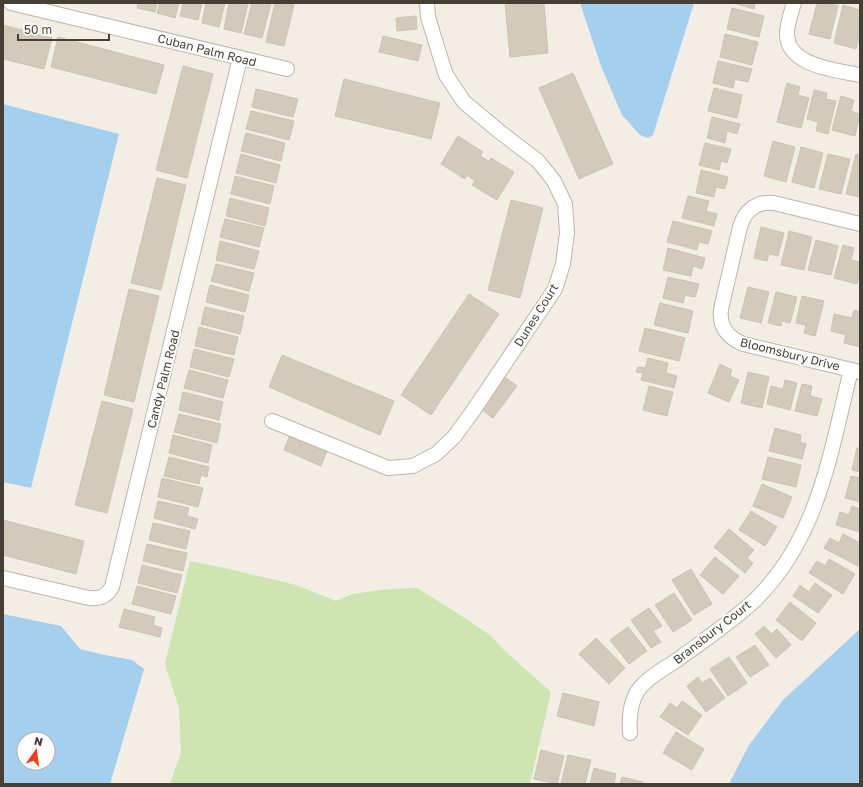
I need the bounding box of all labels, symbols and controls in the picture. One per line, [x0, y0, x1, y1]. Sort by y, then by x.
scale bar [18, 16, 109, 42]
text: 50 m [24, 22, 52, 37]
street label: Cuban Palm Road [156, 30, 258, 70]
street label: Dunes Court [511, 280, 561, 349]
street label: Candy Palm Road [144, 328, 182, 430]
street label: Bloomsbury Drive [739, 334, 841, 374]
street label: Bransbury Court [670, 597, 754, 667]
north arrow [16, 731, 56, 771]
text: N [33, 733, 44, 748]

